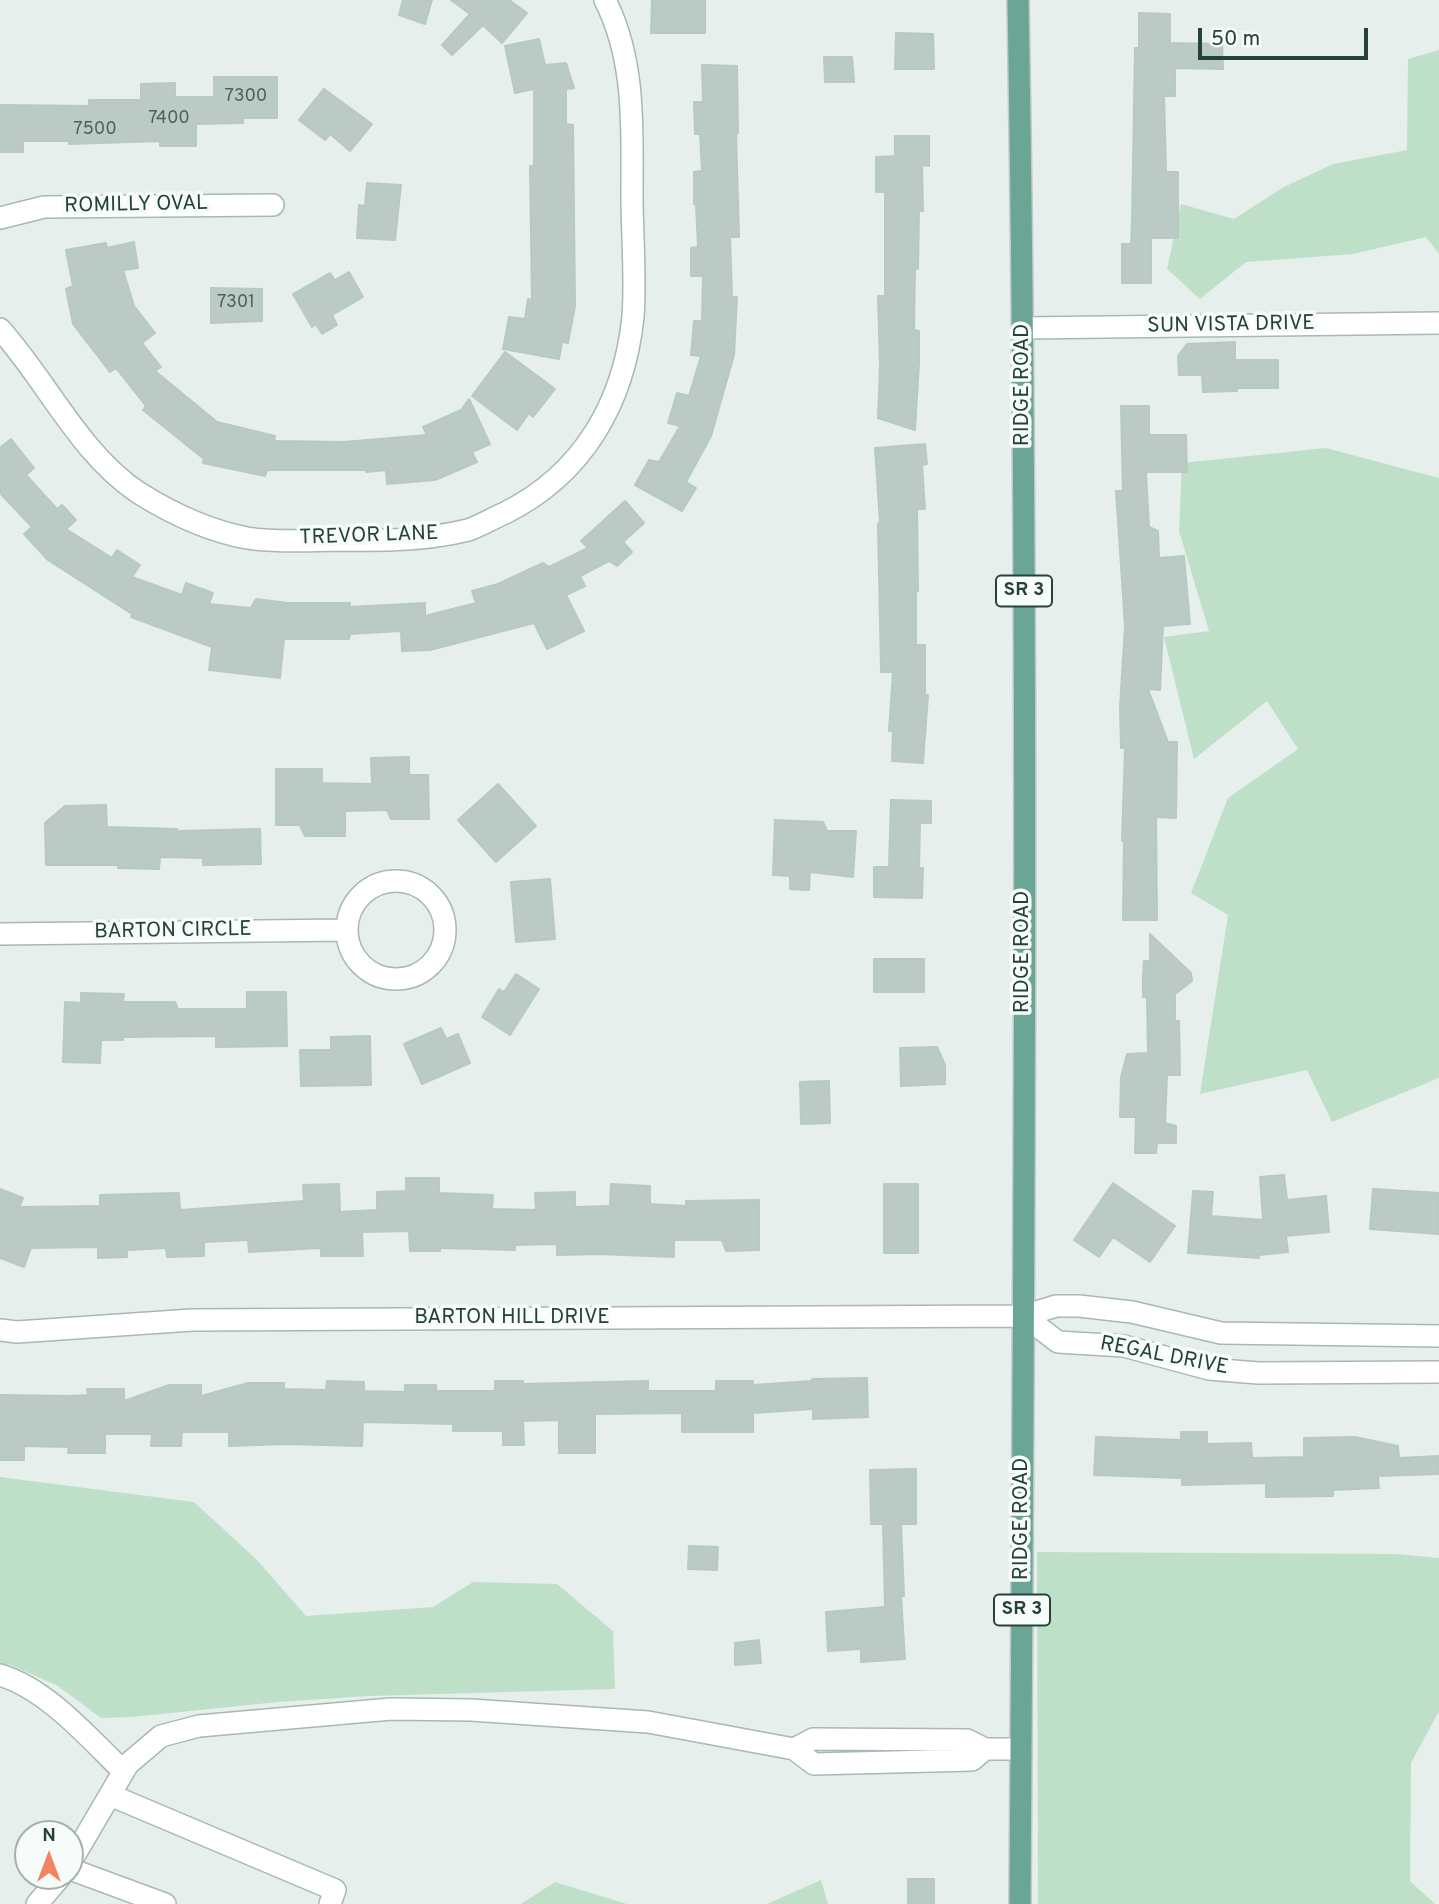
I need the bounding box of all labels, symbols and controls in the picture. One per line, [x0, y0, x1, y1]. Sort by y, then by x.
scale bar [1201, 14, 1371, 58]
text: 50 m [1211, 26, 1260, 53]
house number: 7300 [225, 86, 267, 108]
house number: 7400 [148, 108, 190, 130]
house number: 7500 [73, 119, 117, 141]
street label: ROMILLY OVAL [64, 192, 208, 220]
house number: 7301 [217, 292, 255, 314]
street label: SUN VISTA DRIVE [1147, 312, 1315, 340]
street label: RIDGE ROAD [1011, 324, 1037, 446]
street label: TREVOR LANE [299, 522, 439, 552]
road number: SR 3 [996, 576, 1052, 606]
street label: RIDGE ROAD [1011, 891, 1037, 1013]
street label: BARTON CIRCLE [94, 918, 252, 946]
street label: BARTON HILL DRIVE [414, 1306, 610, 1332]
street label: REGAL DRIVE [1098, 1332, 1230, 1382]
street label: RIDGE ROAD [1010, 1458, 1036, 1580]
road number: SR 3 [994, 1594, 1050, 1626]
north arrow [14, 1820, 84, 1890]
text: N [42, 1824, 56, 1848]

